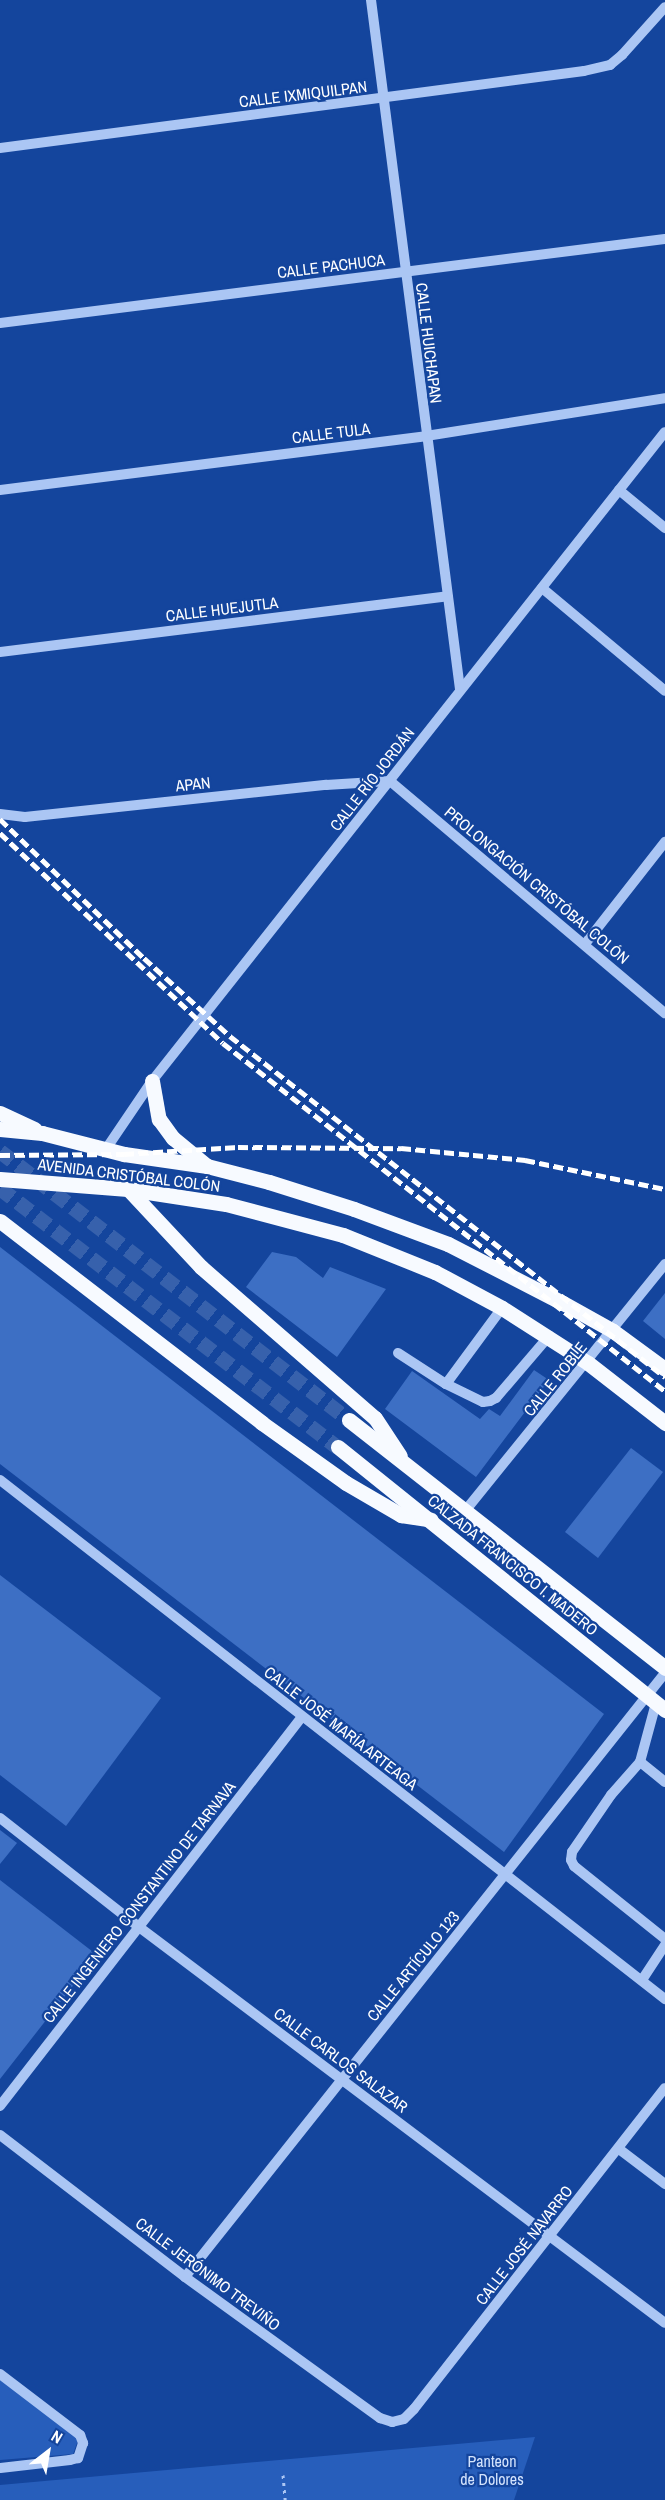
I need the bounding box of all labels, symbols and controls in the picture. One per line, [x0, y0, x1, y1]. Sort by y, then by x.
street label: CALLE IXMIQUILPAN [238, 77, 368, 111]
street label: CALLE PACHUCA [276, 250, 386, 282]
street label: CALLE HUICHAPAN [412, 282, 446, 404]
street label: CALLE TULA [291, 419, 371, 447]
street label: CALLE HUEJUTLA [165, 593, 279, 625]
street label: CALLE RÍO JORDÁN [326, 723, 418, 835]
street label: APAN [175, 773, 211, 795]
street label: PROLONGACIÓN CRISTÓBAL COLÓN [441, 802, 633, 968]
street label: AVENIDA CRISTÓBAL COLÓN [36, 1154, 222, 1196]
street label: CALLE ROBLE [519, 1338, 591, 1420]
street label: CALZADA FRANCISCO I. MADERO [424, 1490, 602, 1640]
street label: CALLE JOSÉ MARÍA ARTEAGA [260, 1662, 422, 1794]
street label: CALLE INGENIERO CONSTANTINO DE TARNAVA [39, 1777, 239, 2027]
street label: CALLE ARTÍCULO 123 [362, 1907, 464, 2025]
street label: CALLE CARLOS SALAZAR [270, 2003, 412, 2117]
street label: CALLE JOSÉ NAVARRO [471, 2182, 577, 2308]
street label: CALLE JERÓNIMO TREVIÑO [132, 2213, 284, 2335]
north arrow [18, 2422, 78, 2482]
text: N [48, 2425, 67, 2448]
park label: Panteon de Dolores [460, 2451, 524, 2489]

